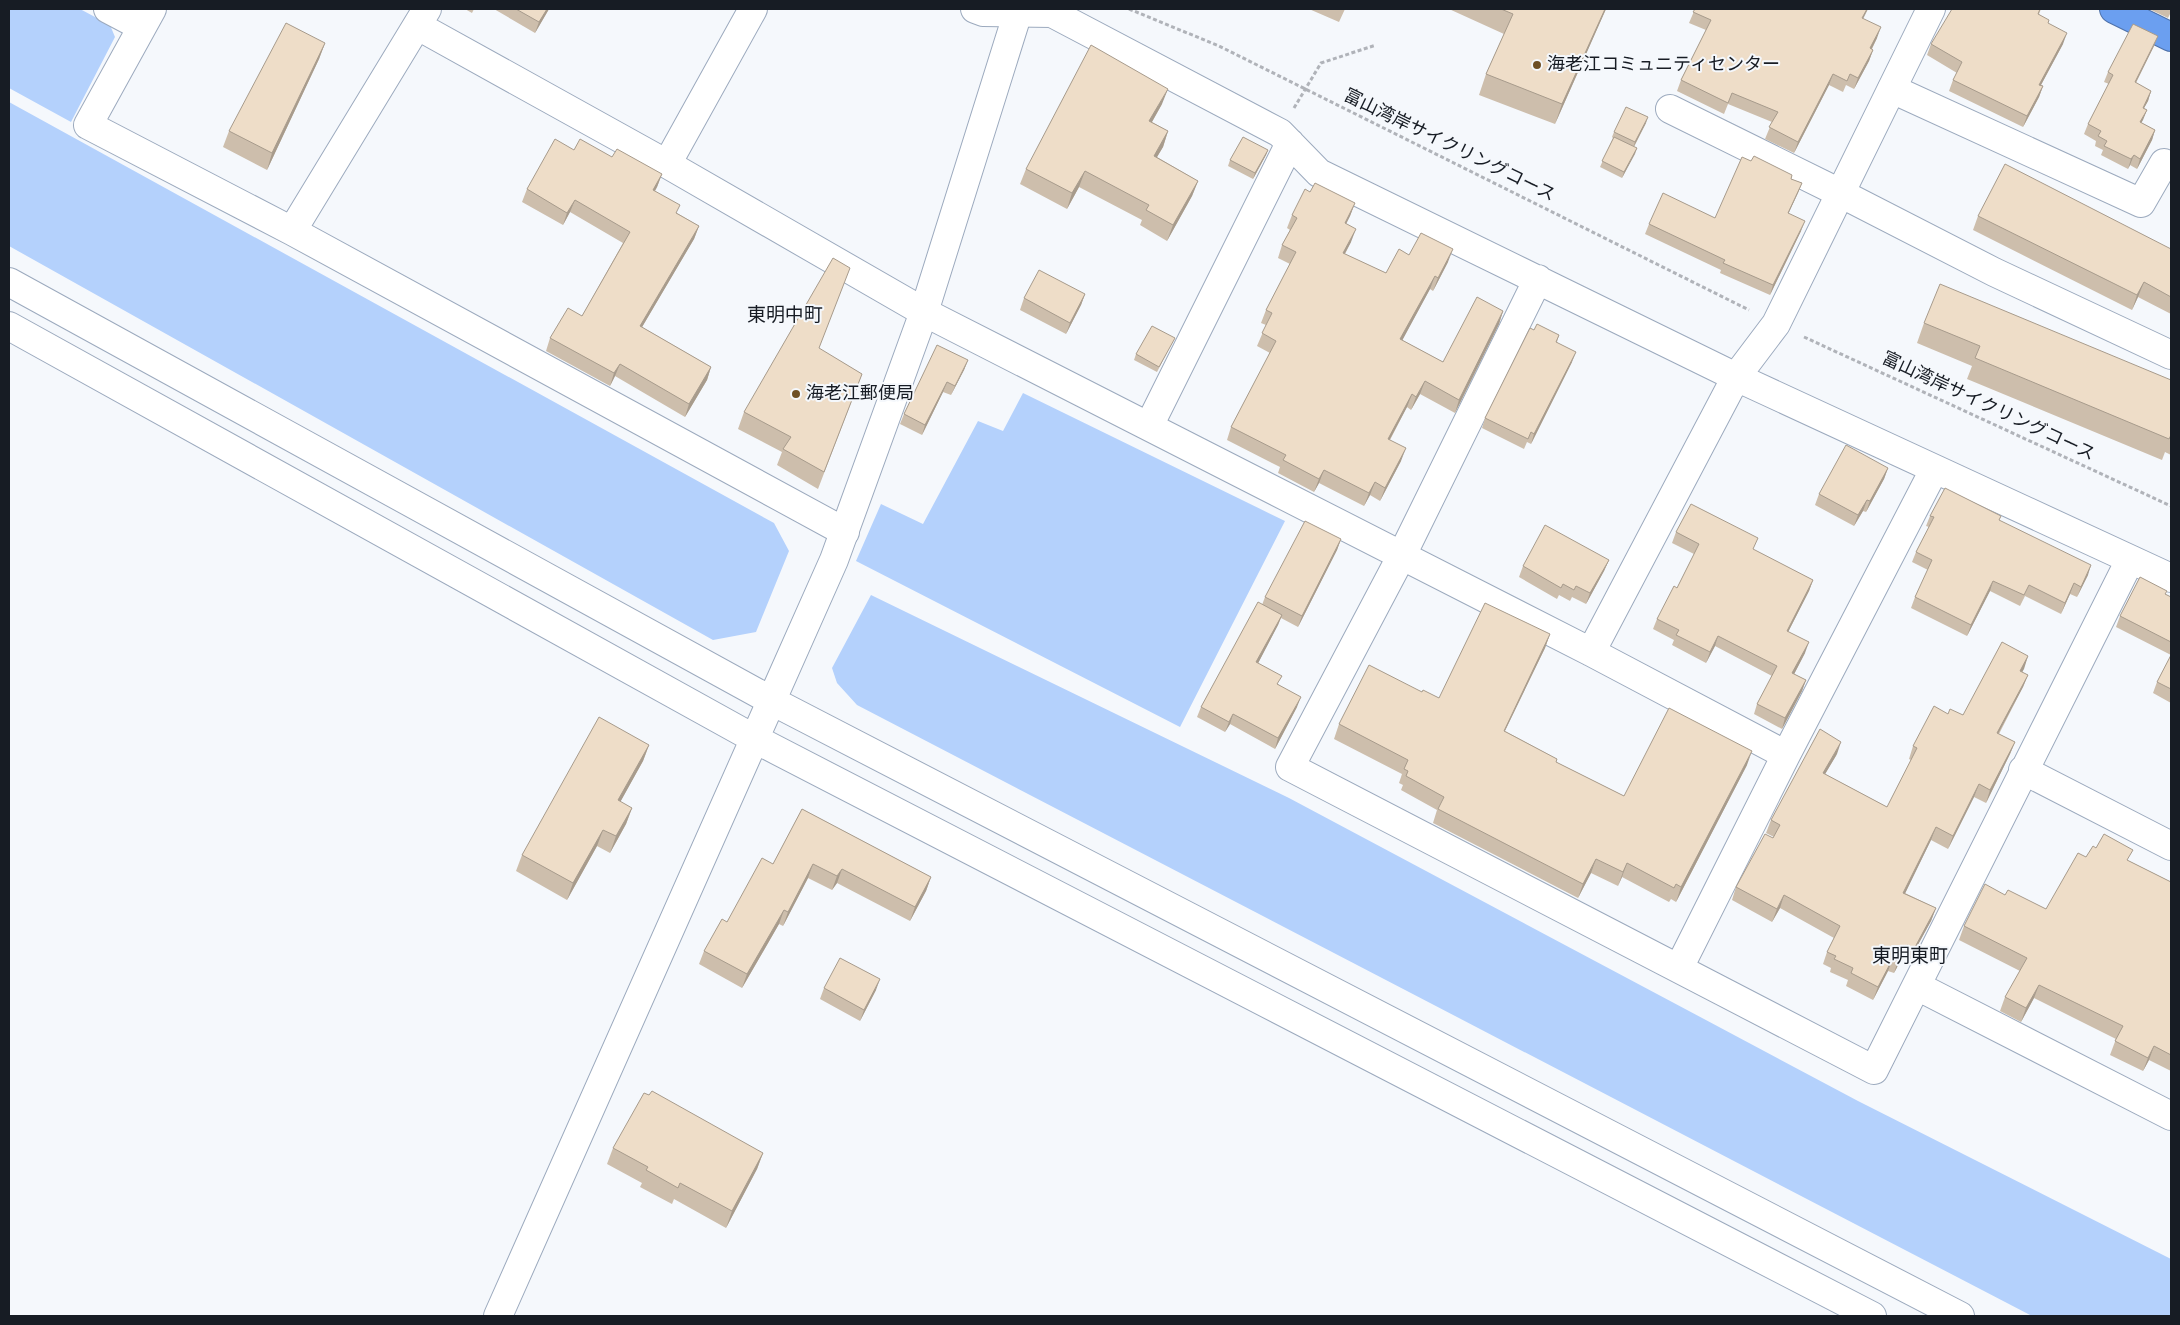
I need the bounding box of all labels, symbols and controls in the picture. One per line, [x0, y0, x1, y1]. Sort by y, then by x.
place label: 海老江コミュニティセンター [1547, 54, 1780, 77]
marker: 海老江コミュニティセンター [1531, 59, 1543, 71]
street label: 富山湾岸サイクリングコース [1339, 85, 1559, 207]
district label: 東明中町 [747, 304, 823, 328]
street label: 富山湾岸サイクリングコース [1878, 347, 2098, 467]
place label: 海老江郵便局 [806, 383, 914, 406]
marker: 海老江郵便局 [790, 388, 802, 400]
district label: 東明東町 [1872, 945, 1948, 969]

